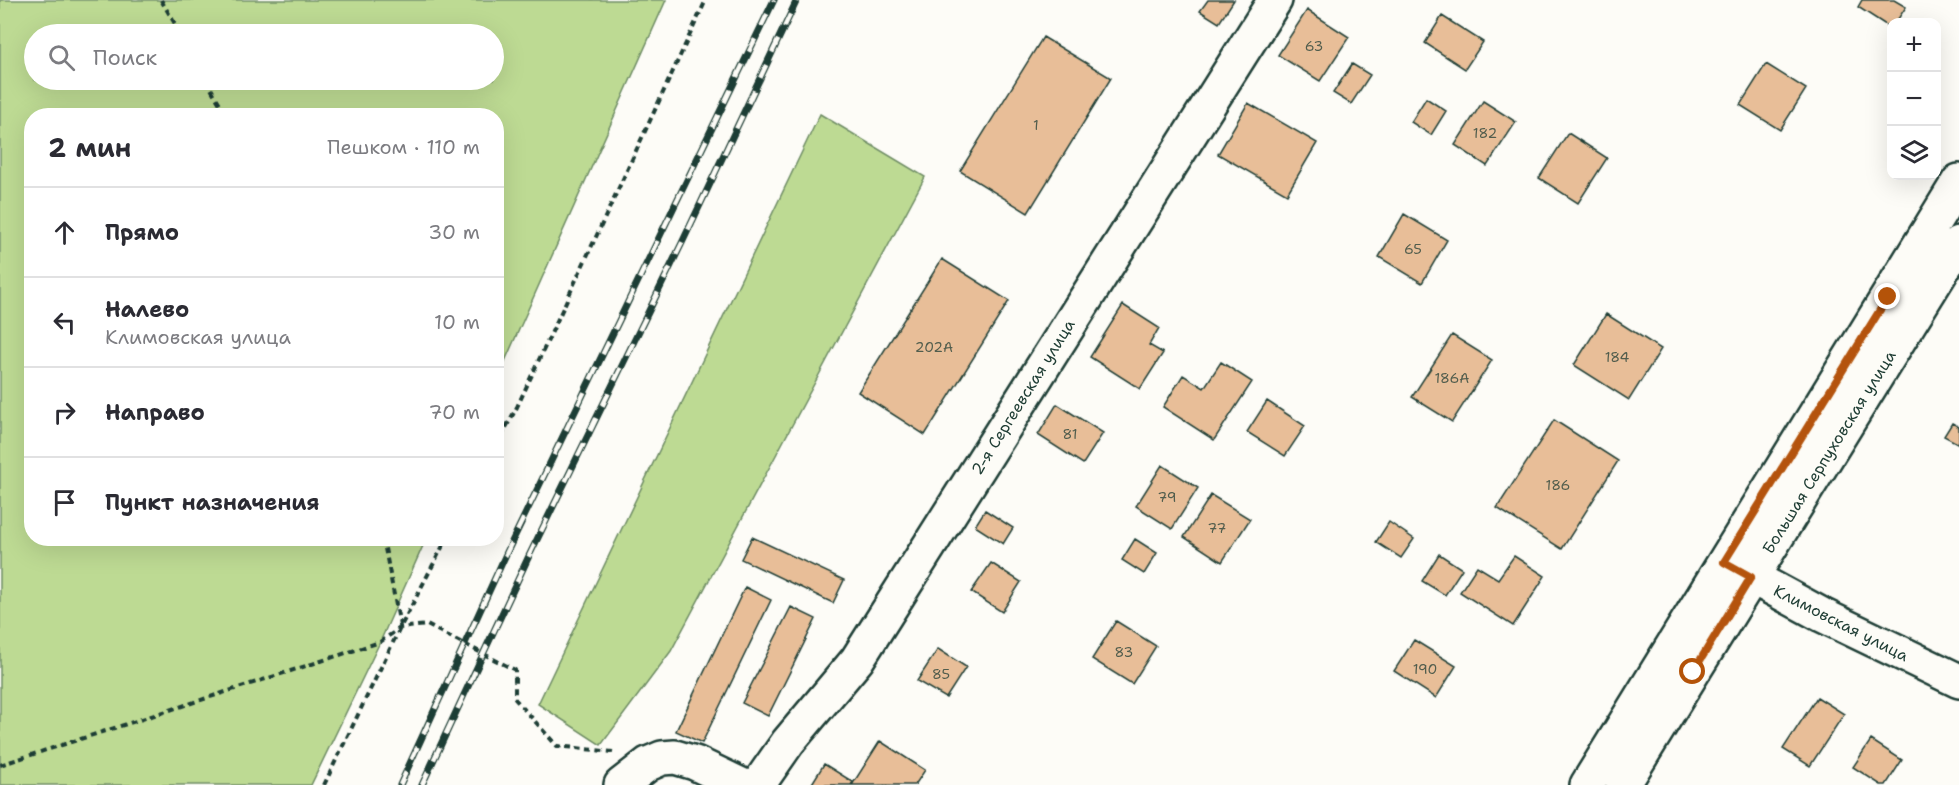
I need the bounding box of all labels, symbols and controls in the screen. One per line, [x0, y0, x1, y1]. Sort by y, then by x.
map controls [1887, 18, 1941, 180]
button: + [1887, 18, 1941, 72]
search box [24, 24, 504, 90]
house number: 63 [1305, 37, 1323, 55]
icon: search [45, 41, 78, 74]
text: Поиск [93, 43, 157, 72]
button: − [1887, 72, 1941, 126]
house number: 1 [1033, 116, 1039, 134]
house number: 182 [1473, 124, 1497, 142]
button: layers [1887, 126, 1941, 180]
text: 2 мин [48, 130, 131, 165]
text: Пешком · 110 m [327, 134, 480, 160]
icon: ahead [48, 216, 81, 249]
text: Прямо [105, 218, 179, 247]
text: 30 m [428, 219, 480, 245]
house number: 65 [1404, 240, 1422, 258]
route end [1874, 283, 1900, 309]
text: Налево [105, 295, 189, 324]
icon: left [48, 306, 81, 339]
text: 10 m [434, 309, 480, 335]
street label: 2-я Сергеевская улица [967, 315, 1080, 479]
text: Климовская улица [105, 324, 291, 350]
house number: 202А [915, 338, 953, 356]
street label: Большая Серпуховская улица [1758, 346, 1900, 558]
house number: 184 [1605, 348, 1630, 366]
house number: 186А [1434, 369, 1470, 387]
icon: right [48, 396, 81, 429]
text: Направо [105, 398, 205, 427]
text: 70 m [428, 399, 480, 425]
house number: 81 [1062, 425, 1078, 443]
house number: 186 [1546, 476, 1570, 494]
icon: arrive [48, 486, 81, 519]
text: Пункт назначения [105, 488, 319, 517]
house number: 79 [1157, 488, 1177, 506]
house number: 77 [1208, 519, 1226, 537]
street label: Климовская улица [1770, 580, 1912, 666]
house number: 83 [1115, 643, 1133, 661]
route start [1679, 658, 1705, 684]
house number: 190 [1413, 660, 1437, 678]
house number: 85 [932, 665, 950, 683]

